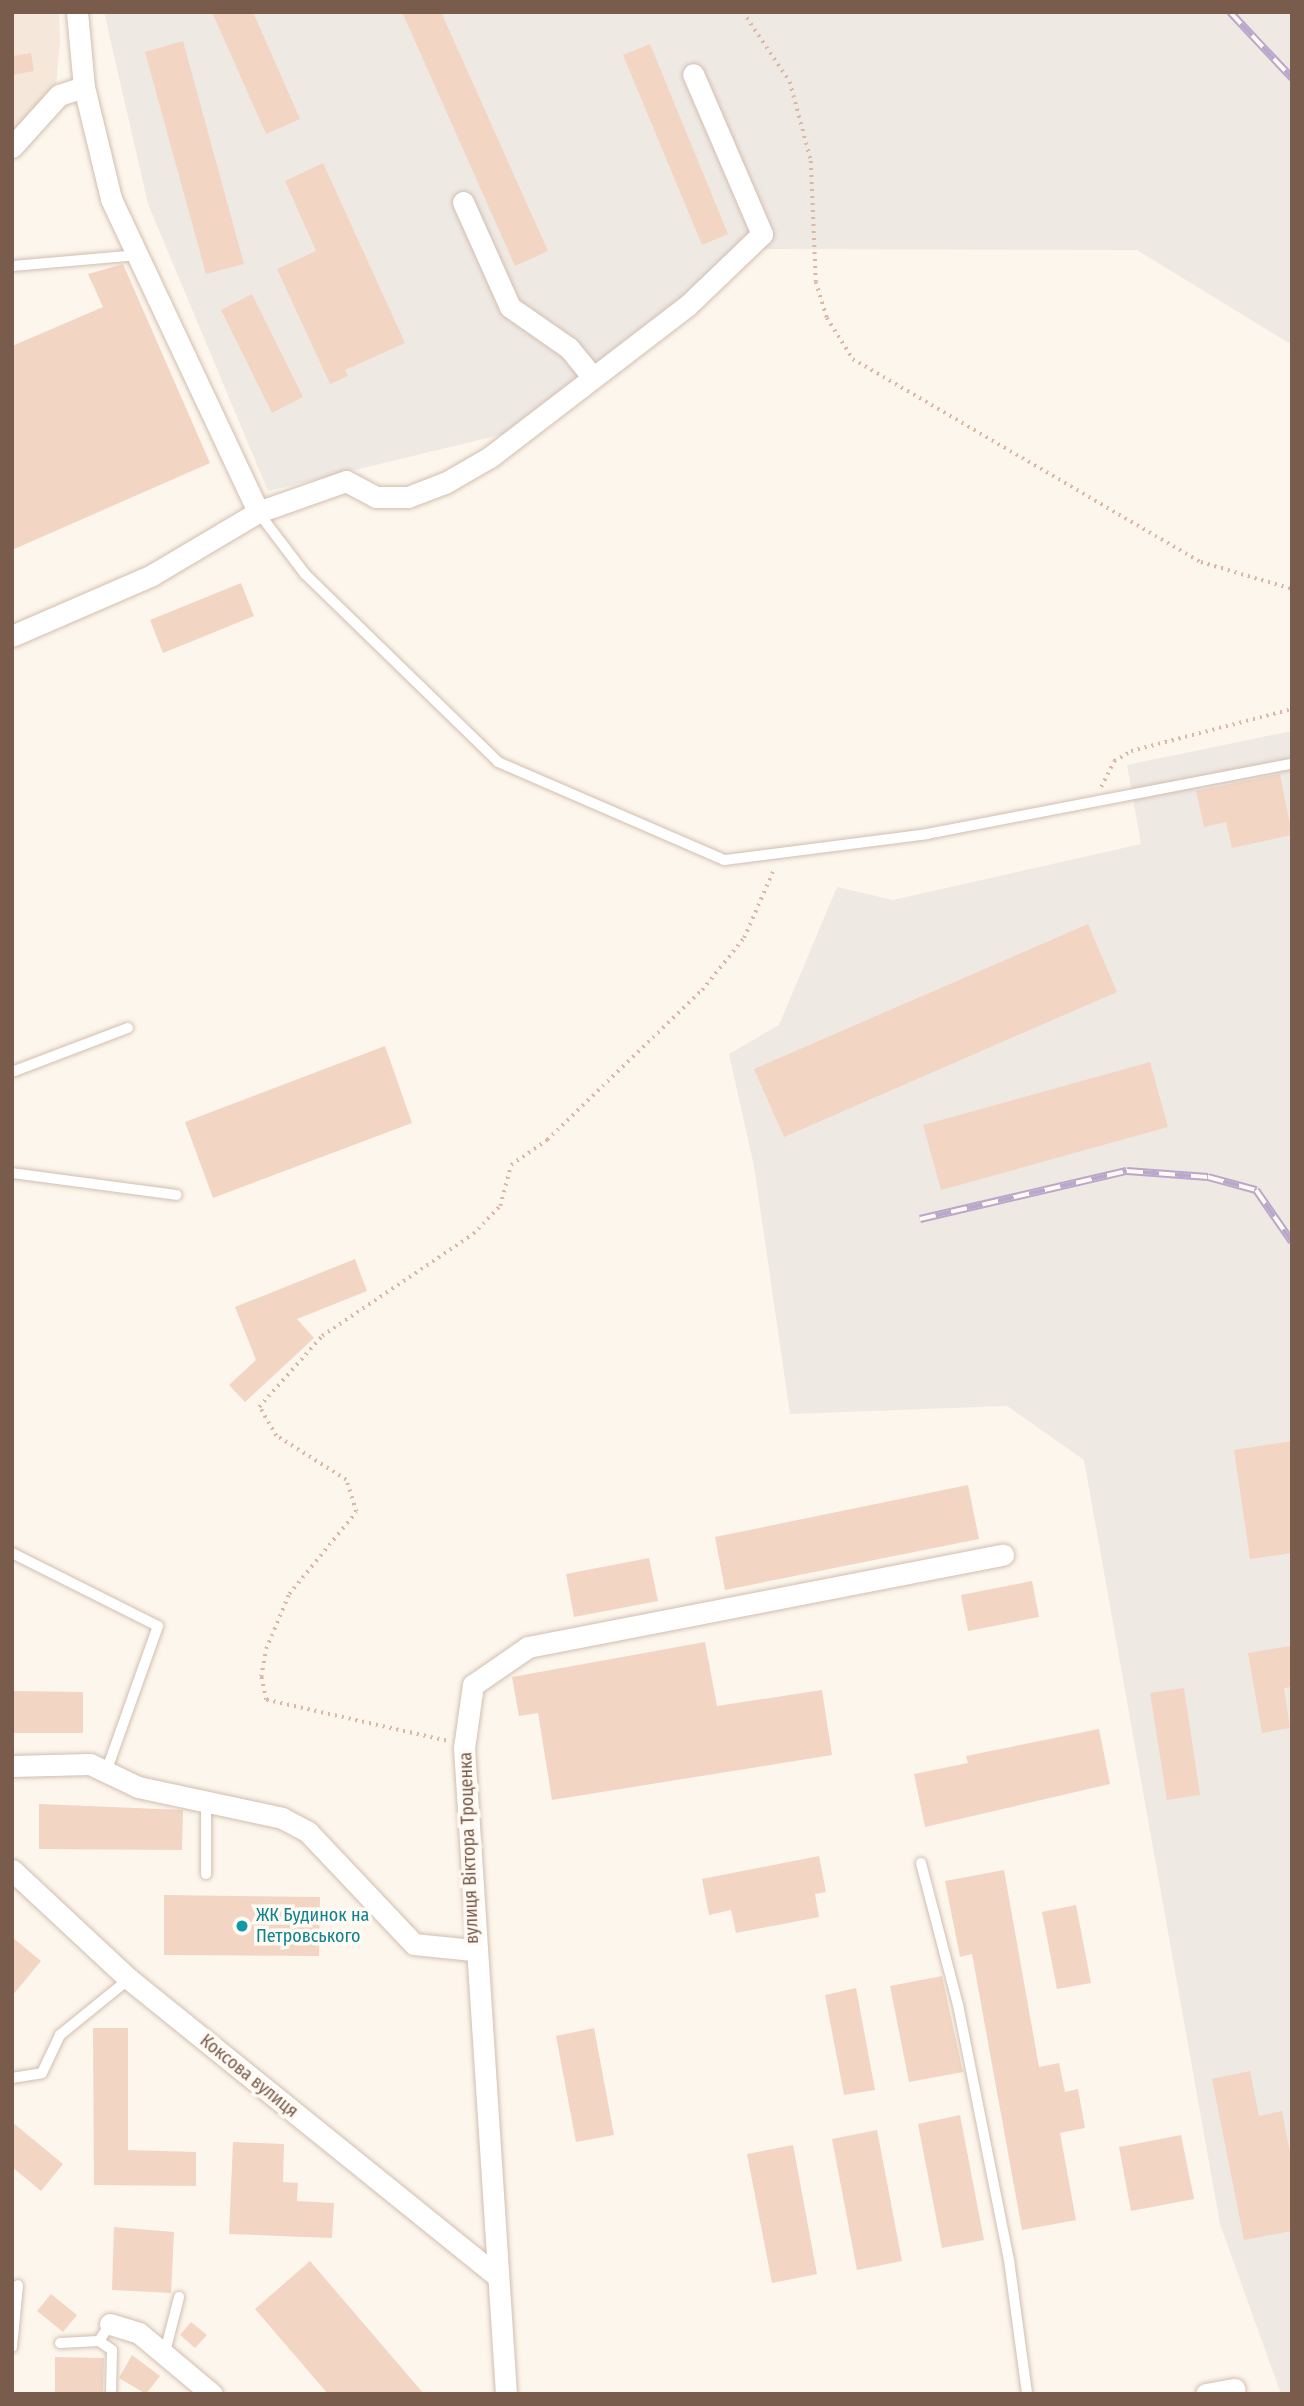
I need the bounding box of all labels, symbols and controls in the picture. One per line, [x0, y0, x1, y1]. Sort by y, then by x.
street label: вулиця Віктора Троценка [455, 1752, 483, 1944]
place label: ЖК Будинок на Петровського [256, 1905, 369, 1948]
marker: ЖК Будинок на Петровського [234, 1918, 250, 1934]
street label: Коксова вулиця [196, 2030, 302, 2122]

